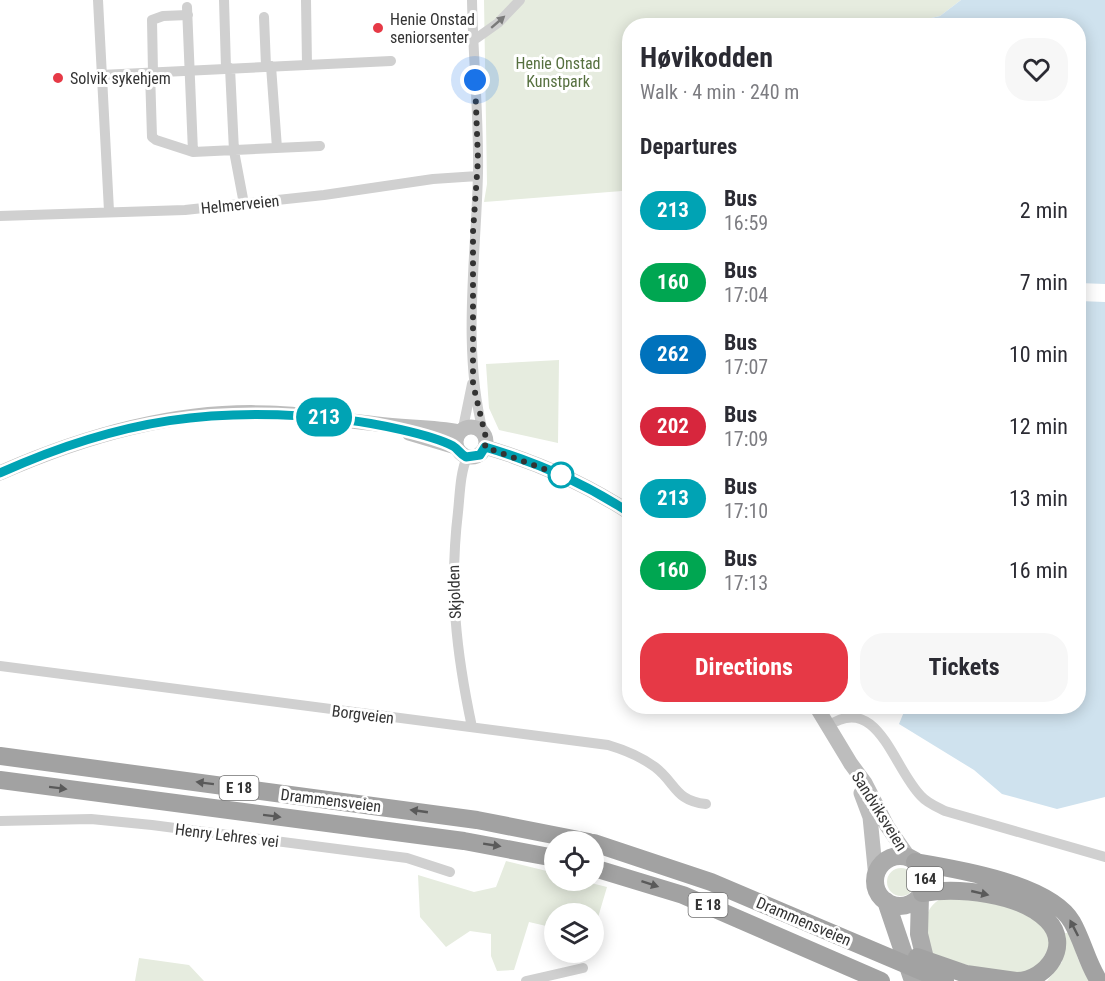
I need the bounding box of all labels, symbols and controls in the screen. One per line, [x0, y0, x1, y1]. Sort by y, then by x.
place label: Henie Onstad seniorsenter [390, 10, 475, 47]
one-way arrow [490, 16, 505, 29]
marker: Henie Onstad seniorsenter [371, 21, 385, 35]
button: heart [1005, 38, 1068, 101]
text: Høvikodden [640, 41, 773, 74]
park label: Henie Onstad Kunstpark [515, 54, 601, 91]
your location [460, 65, 490, 95]
place label: Solvik sykehjem [70, 69, 171, 88]
marker: Solvik sykehjem [51, 71, 65, 85]
text: Walk · 4 min · 240 m [640, 80, 799, 104]
text: Departures [640, 134, 737, 159]
text: Bus [724, 186, 757, 211]
street label: Helmerveien [200, 191, 280, 218]
text: 213 [657, 198, 689, 222]
text: 2 min [1020, 198, 1068, 223]
text: 16:59 [724, 211, 768, 235]
text: Bus [724, 258, 757, 283]
text: 160 [657, 270, 689, 294]
text: 7 min [1020, 270, 1068, 295]
text: 17:04 [724, 283, 768, 307]
text: Bus [724, 330, 757, 355]
text: 262 [657, 342, 689, 366]
text: 10 min [1009, 342, 1068, 367]
text: 17:07 [724, 355, 768, 379]
line badge: 213 [290, 398, 358, 436]
text: Bus [724, 402, 757, 427]
text: 213 [308, 405, 340, 429]
text: 202 [657, 414, 689, 438]
text: 12 min [1009, 414, 1068, 439]
text: 17:09 [724, 427, 768, 451]
unlabelled marker [548, 462, 574, 488]
text: Bus [724, 474, 757, 499]
text: 213 [657, 486, 689, 510]
text: 13 min [1009, 486, 1068, 511]
text: 17:10 [724, 499, 768, 523]
text: Bus [724, 546, 757, 571]
text: 160 [657, 558, 689, 582]
text: 16 min [1009, 558, 1068, 583]
street label: Skjolden [444, 565, 465, 619]
text: 17:13 [724, 571, 768, 595]
button: Directions [640, 633, 848, 702]
button: Tickets [860, 633, 1068, 702]
street label: Borgveien [331, 701, 395, 728]
street label: Sandviksveien [848, 768, 911, 854]
road number: E 18 [220, 776, 258, 800]
one-way arrow [195, 778, 214, 788]
one-way arrow [49, 783, 68, 792]
street label: Drammensveien [280, 785, 382, 816]
one-way arrow [410, 807, 429, 816]
one-way arrow [263, 811, 282, 820]
street label: Henry Lehres vei [174, 820, 280, 851]
map controls [544, 831, 604, 963]
button: locate [544, 831, 604, 891]
one-way arrow [483, 841, 502, 850]
road number: 164 [907, 867, 943, 891]
one-way arrow [641, 880, 659, 889]
one-way arrow [971, 889, 990, 899]
road number: E 18 [688, 893, 728, 917]
street label: Drammensveien [754, 893, 854, 950]
button: layers [544, 903, 604, 963]
one-way arrow [1070, 920, 1079, 937]

